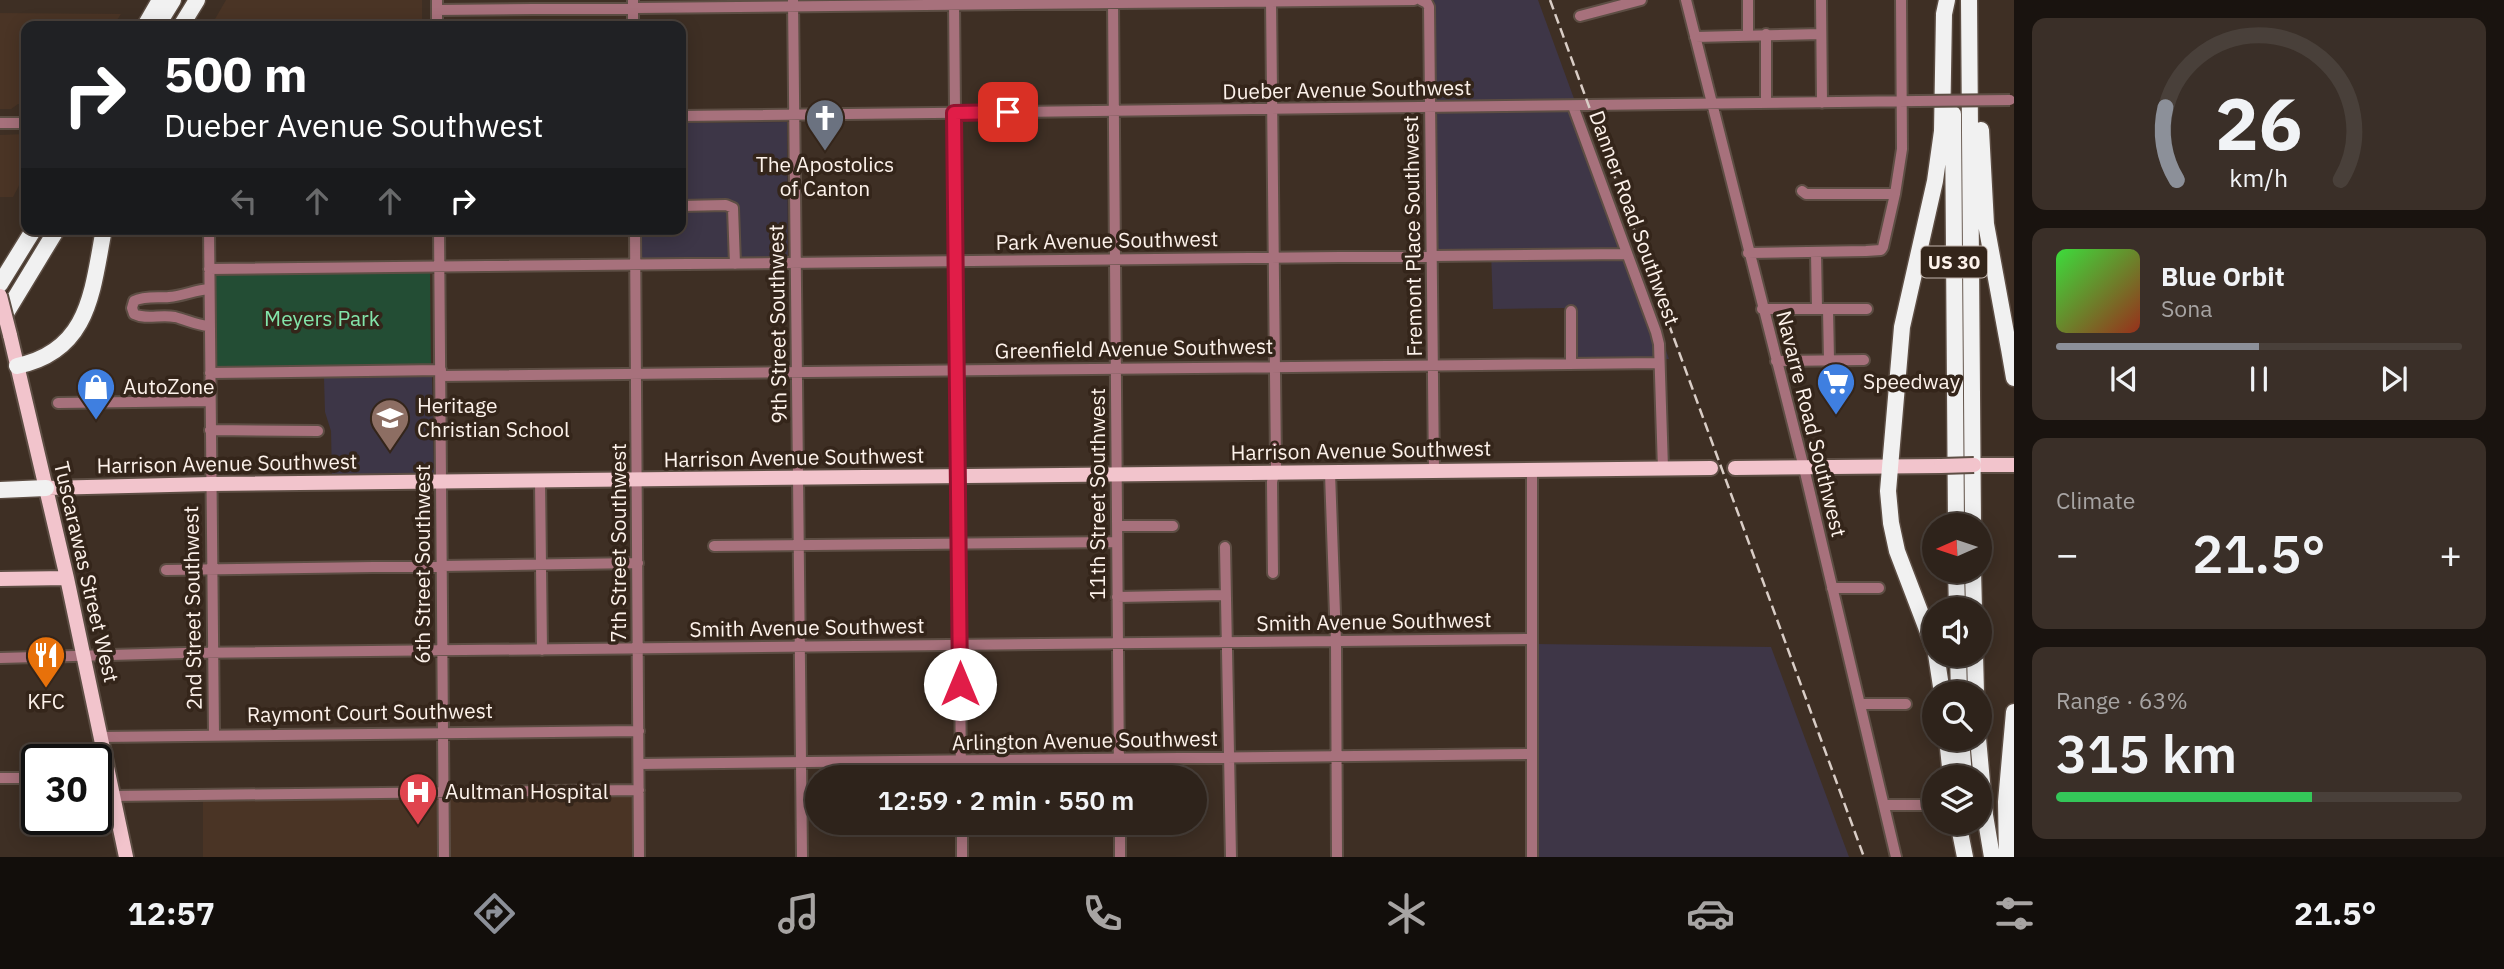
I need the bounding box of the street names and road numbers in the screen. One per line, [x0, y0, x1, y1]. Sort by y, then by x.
street label: Dueber Avenue Southwest [1222, 73, 1472, 105]
street label: Danner Road Southwest [1583, 106, 1687, 329]
street label: Fremont Place Southwest [1396, 115, 1428, 357]
street label: 9th Street Southwest [761, 224, 793, 424]
street label: Park Avenue Southwest [995, 224, 1219, 256]
road number: US 30 [1921, 246, 1987, 278]
street label: Navarre Road Southwest [1770, 308, 1854, 540]
street label: Greenfield Avenue Southwest [994, 332, 1274, 364]
street label: 11th Street Southwest [1083, 388, 1111, 600]
street label: Harrison Avenue Southwest [1230, 434, 1492, 466]
street label: Harrison Avenue Southwest [663, 441, 925, 473]
street label: 7th Street Southwest [604, 443, 632, 643]
street label: Harrison Avenue Southwest [96, 447, 358, 479]
street label: Tuscarawas Street West [48, 459, 126, 685]
street label: 6th Street Southwest [408, 464, 436, 664]
street label: 2nd Street Southwest [176, 506, 208, 710]
street label: Smith Avenue Southwest [1256, 605, 1492, 637]
street label: Smith Avenue Southwest [689, 611, 925, 643]
street label: Raymont Court Southwest [247, 696, 493, 728]
street label: Arlington Avenue Southwest [952, 724, 1218, 756]

